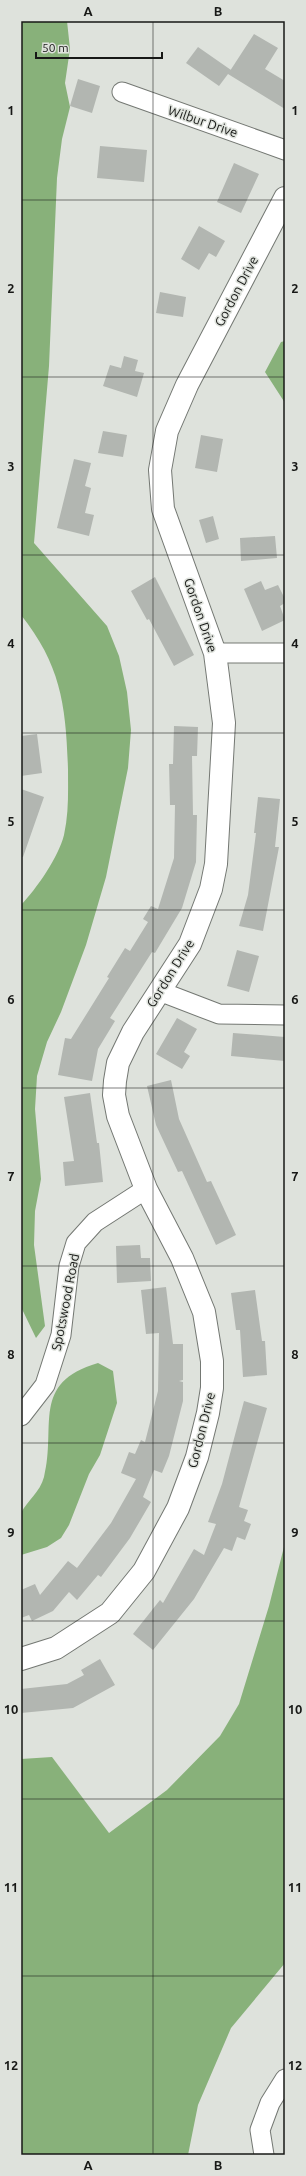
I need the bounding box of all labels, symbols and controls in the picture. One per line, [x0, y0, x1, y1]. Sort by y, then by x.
text: A [83, 4, 93, 18]
text: B [214, 4, 223, 18]
scale bar [36, 34, 162, 60]
text: 50 m [42, 41, 69, 54]
text: 1 [7, 103, 15, 117]
street label: Wilbur Drive [166, 103, 240, 139]
text: 1 [291, 103, 299, 117]
street label: Gordon Drive [212, 254, 260, 328]
text: 2 [7, 281, 15, 295]
text: 2 [291, 281, 299, 295]
text: 3 [7, 459, 15, 473]
text: 3 [291, 459, 299, 473]
street label: Gordon Drive [182, 576, 220, 654]
text: 4 [7, 636, 15, 650]
text: 4 [291, 636, 299, 650]
text: 5 [7, 814, 15, 828]
text: 5 [291, 814, 299, 828]
street label: Gordon Drive [144, 936, 196, 1010]
text: 6 [7, 992, 15, 1006]
text: 6 [291, 992, 299, 1006]
text: 7 [7, 1169, 15, 1183]
text: 7 [291, 1169, 299, 1183]
street label: Spotswood Road [49, 1252, 81, 1352]
text: 8 [7, 1347, 15, 1361]
text: 8 [291, 1347, 299, 1361]
street label: Gordon Drive [185, 1391, 217, 1469]
text: 9 [7, 1525, 15, 1539]
text: 9 [291, 1525, 299, 1539]
text: 10 [4, 1702, 18, 1716]
text: 10 [288, 1702, 302, 1716]
text: 11 [4, 1880, 18, 1894]
text: 11 [288, 1880, 302, 1894]
text: 12 [4, 2058, 18, 2072]
text: 12 [288, 2058, 302, 2072]
text: A [83, 2158, 93, 2172]
text: B [214, 2158, 223, 2172]

